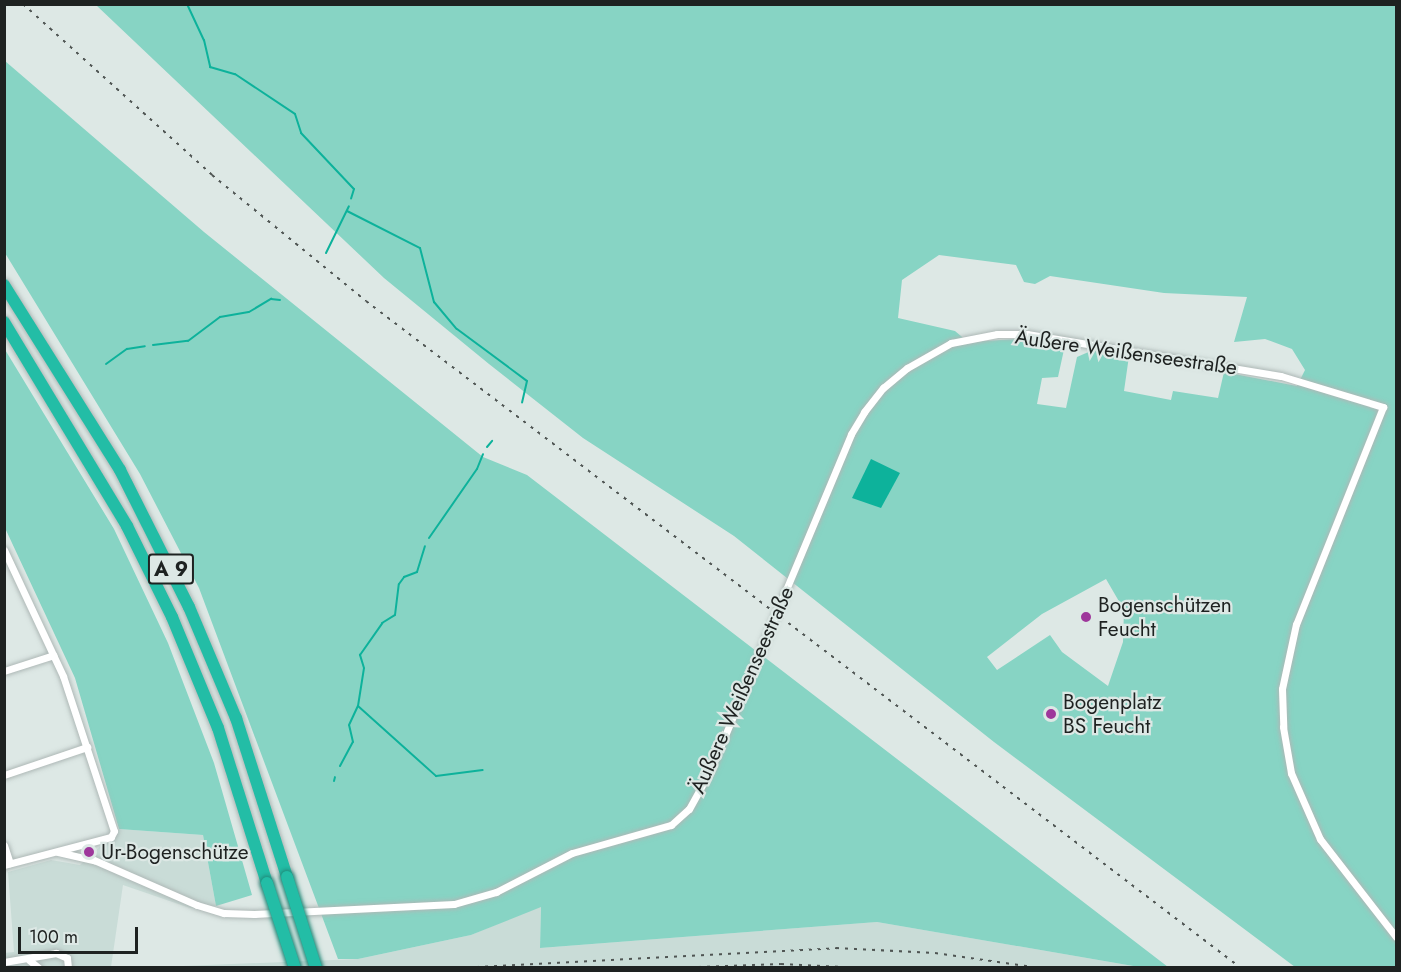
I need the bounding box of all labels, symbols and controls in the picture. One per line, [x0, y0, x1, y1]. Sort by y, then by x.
street label: Äußere Weißenseestraße [1013, 324, 1239, 380]
road number: A 9 [147, 552, 195, 586]
street label: Äußere Weißenseestraße [685, 583, 799, 797]
place label: Bogenschützen Feucht [1098, 592, 1232, 642]
marker: Bogenschützen Feucht [1079, 610, 1093, 624]
place label: Bogenplatz BS Feucht [1063, 689, 1162, 739]
marker: Bogenplatz BS Feucht [1044, 707, 1058, 721]
place label: Ur-Bogenschütze [101, 839, 249, 865]
marker: Ur-Bogenschütze [82, 845, 96, 859]
scale bar [21, 915, 141, 953]
text: 100 m [29, 924, 78, 950]

